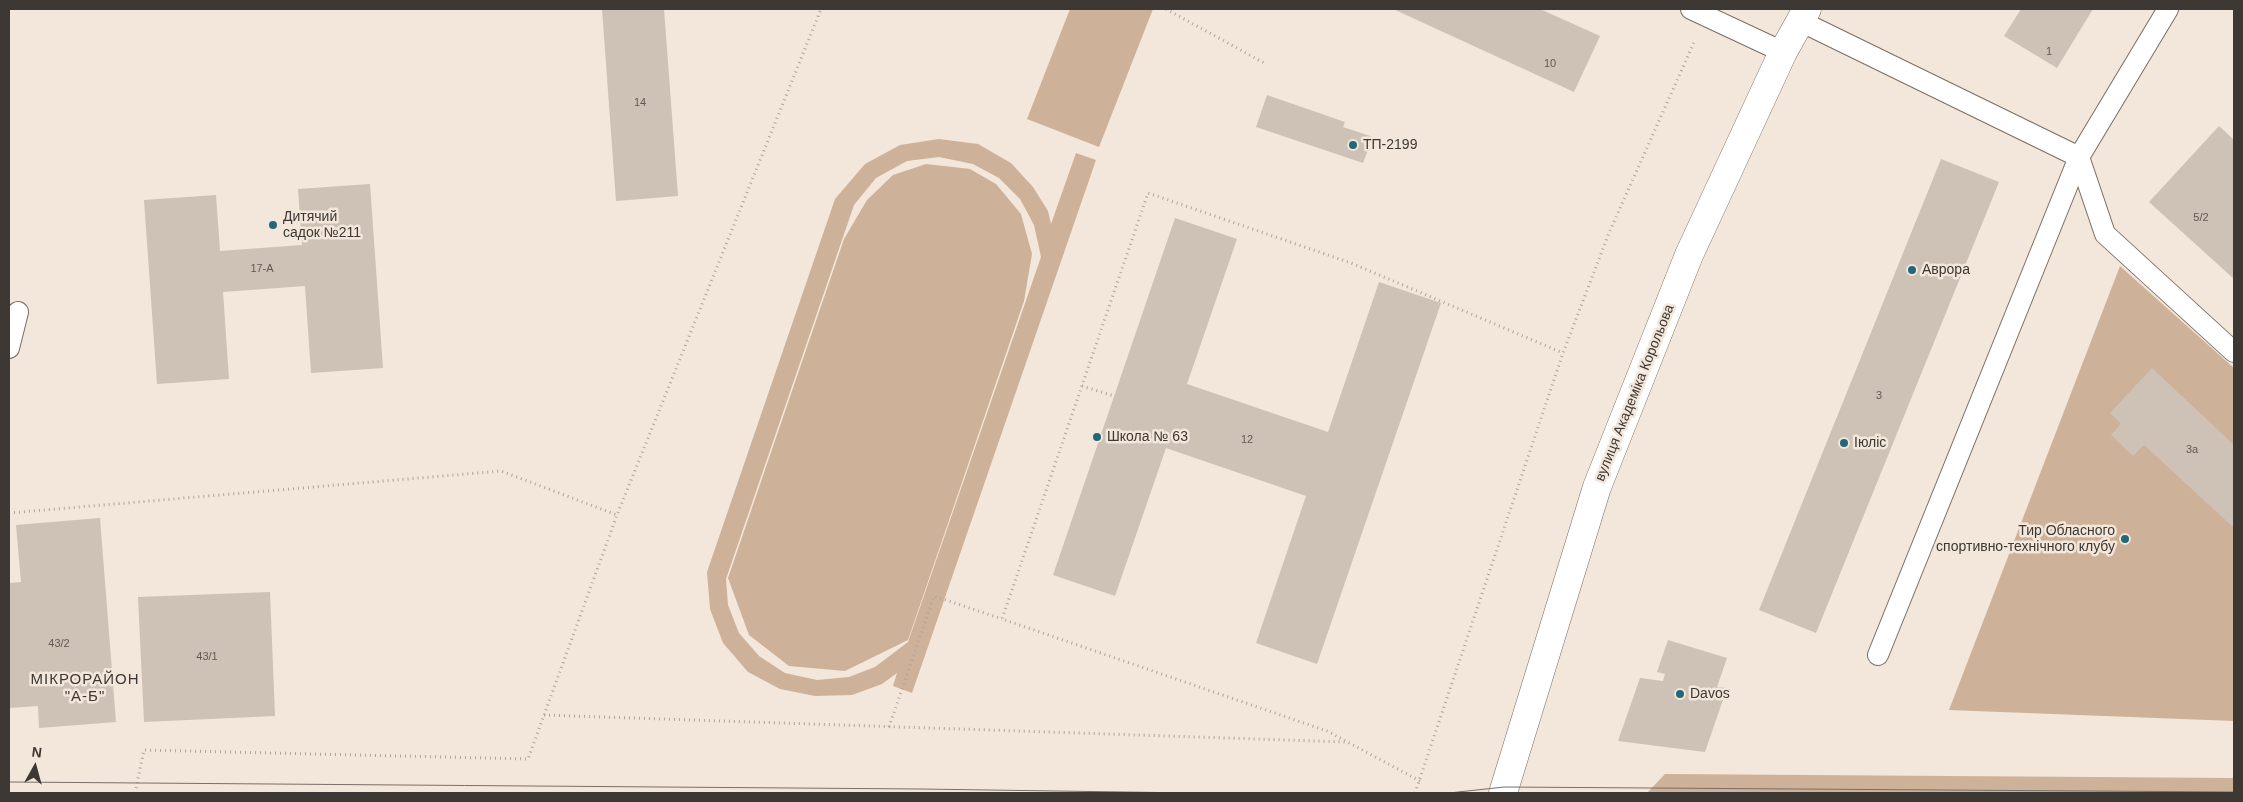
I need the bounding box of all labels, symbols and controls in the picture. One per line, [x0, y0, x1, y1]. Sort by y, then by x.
house number: 1 [2046, 45, 2052, 59]
house number: 10 [1544, 57, 1556, 71]
house number: 14 [634, 96, 646, 110]
place label: ТП-2199 [1363, 137, 1417, 153]
marker: ТП-2199 [1347, 139, 1359, 151]
place label: Дитячий садок №211 [283, 209, 361, 242]
house number: 5/2 [2193, 211, 2209, 225]
marker: Дитячий садок №211 [267, 219, 279, 231]
house number: 17-А [250, 262, 274, 276]
place label: Аврора [1922, 262, 1970, 278]
marker: Аврора [1906, 264, 1918, 276]
street label: вулиця Академіка Корольова [1592, 302, 1678, 484]
house number: 3 [1876, 389, 1882, 403]
place label: Школа № 63 [1107, 429, 1188, 445]
marker: Школа № 63 [1091, 431, 1103, 443]
house number: 12 [1241, 433, 1253, 447]
place label: Іюліс [1854, 435, 1886, 451]
marker: Іюліс [1838, 437, 1850, 449]
house number: 3а [2186, 443, 2198, 457]
place label: Тир Обласного спортивно-технічного клубу [1936, 523, 2115, 556]
marker: Тир Обласного спортивно-технічного клубу [2119, 533, 2131, 545]
house number: 43/2 [48, 637, 70, 651]
house number: 43/1 [196, 650, 218, 664]
district label: МІКРОРАЙОН "А-Б" [29, 671, 141, 706]
place label: Davos [1690, 686, 1730, 702]
marker: Davos [1674, 688, 1686, 700]
north arrow [10, 742, 60, 792]
text: N [31, 744, 43, 761]

